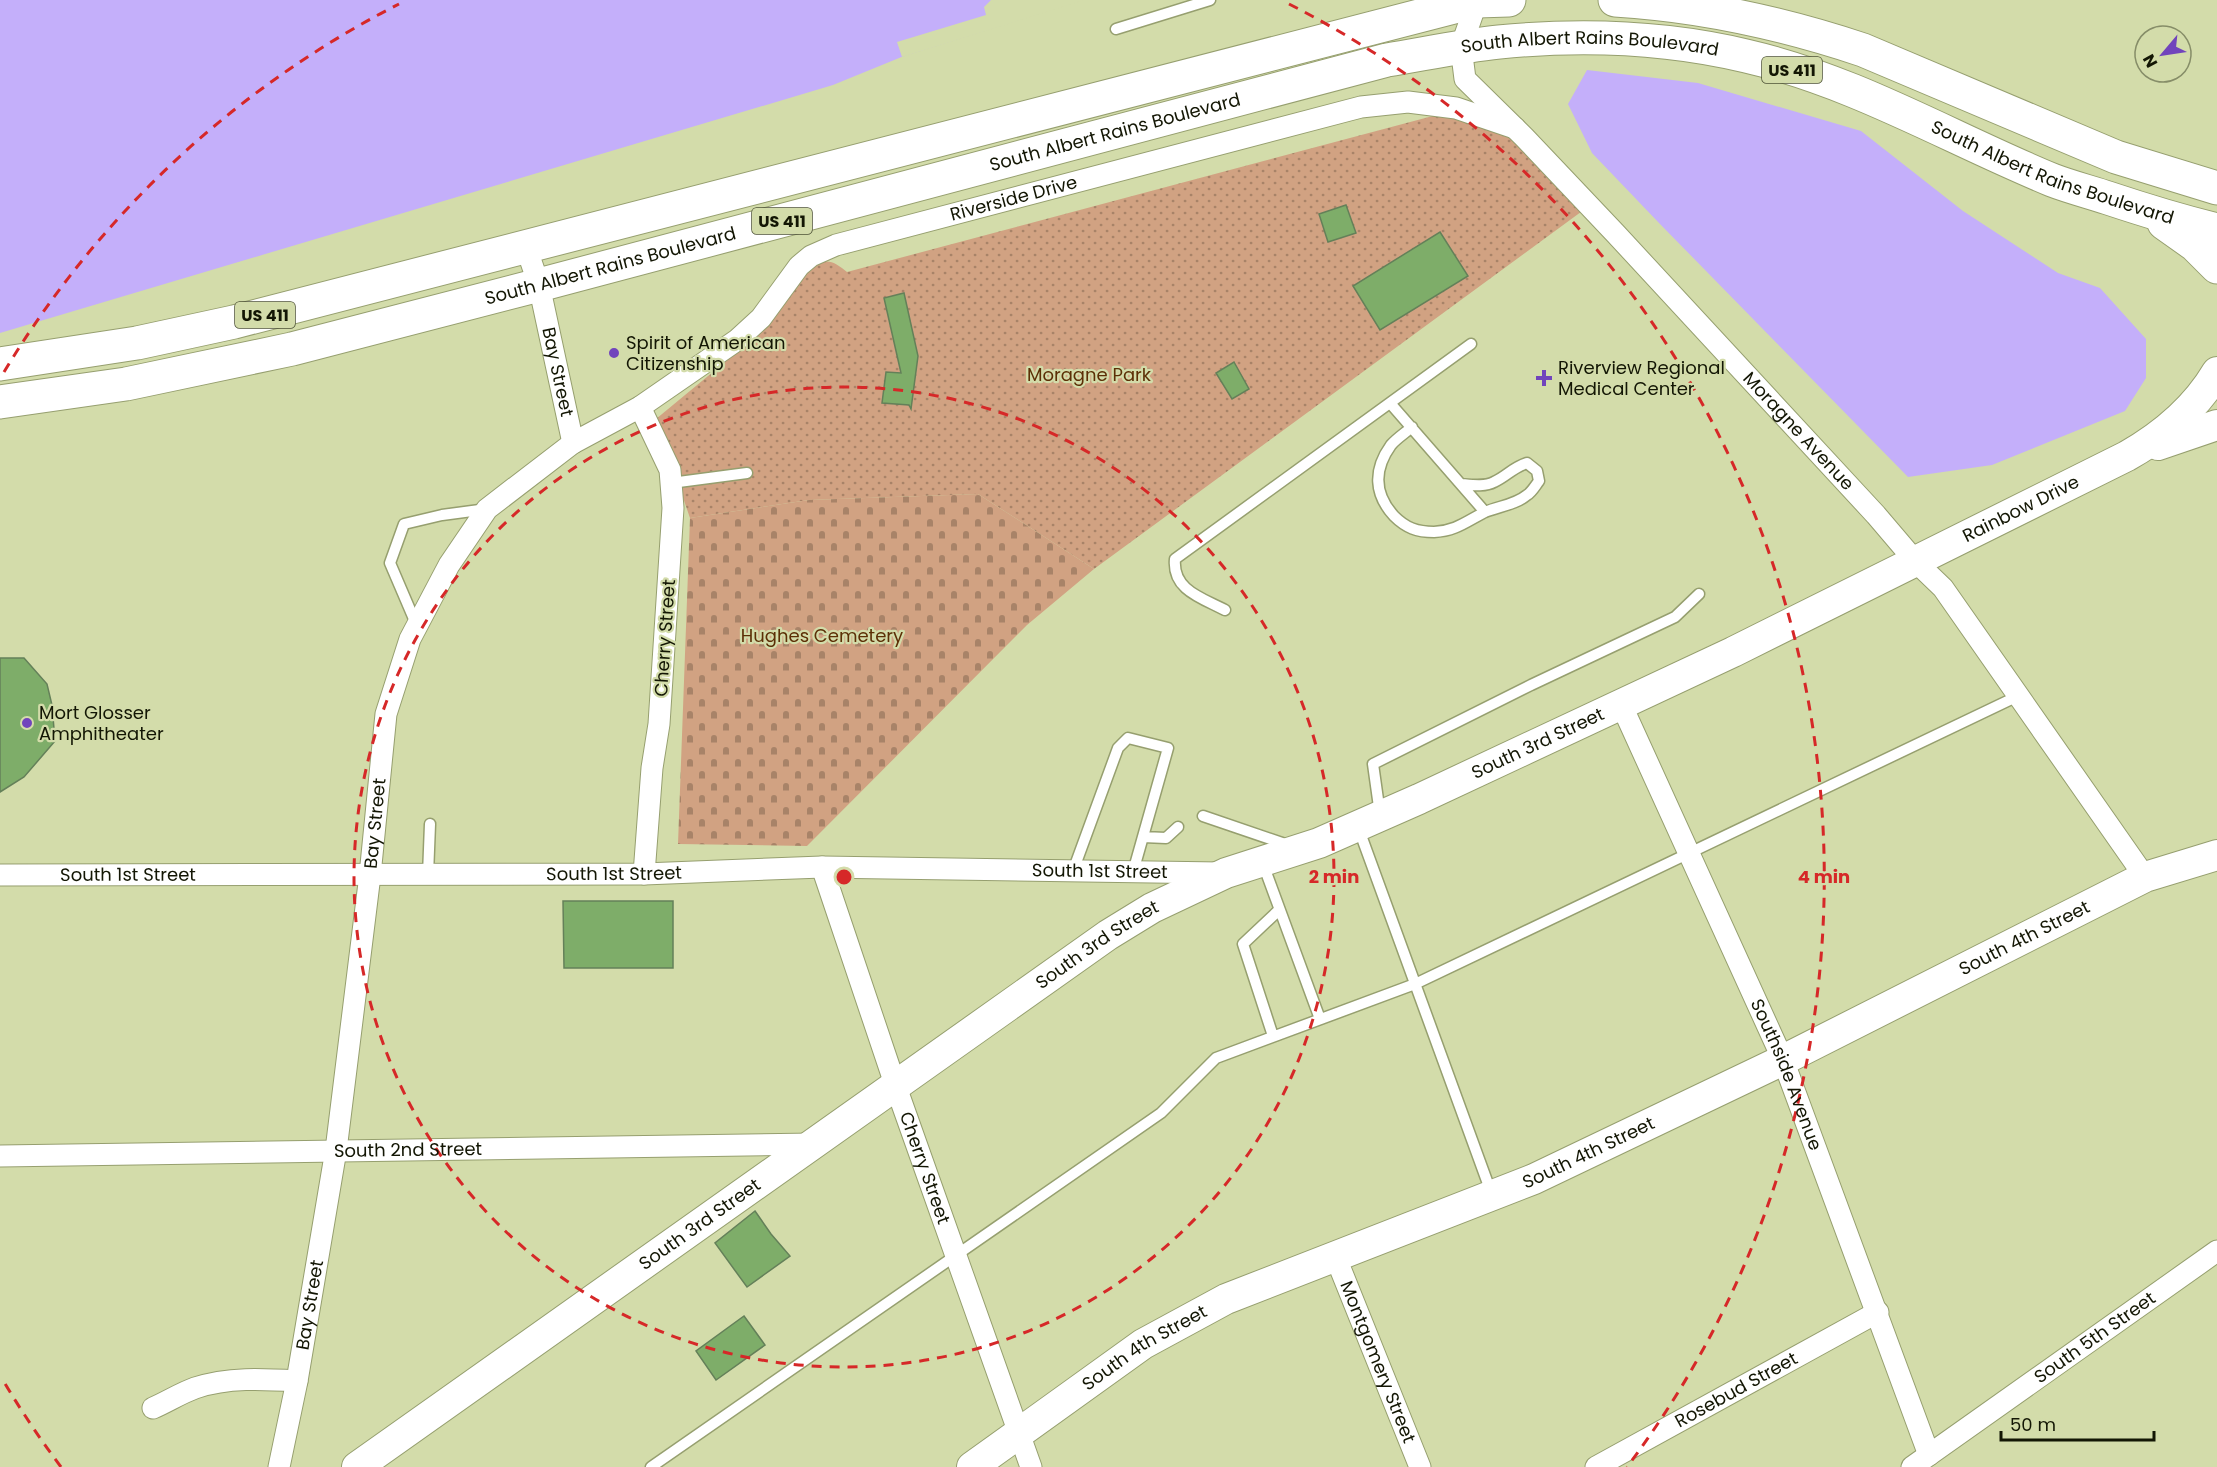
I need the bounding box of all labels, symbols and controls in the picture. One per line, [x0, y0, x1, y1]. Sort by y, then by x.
north arrow [2133, 24, 2193, 84]
street label: South Albert Rains Boulevard [1459, 25, 1721, 62]
text: N [2137, 50, 2163, 72]
road number: US 411 [1762, 57, 1822, 83]
street label: South Albert Rains Boulevard [987, 86, 1243, 177]
street label: South Albert Rains Boulevard [1927, 114, 2177, 230]
street label: Riverside Drive [947, 169, 1080, 227]
road number: US 411 [752, 208, 812, 234]
street label: South Albert Rains Boulevard [482, 220, 739, 311]
road number: US 411 [235, 302, 295, 328]
street label: Bay Street [536, 325, 580, 419]
place label: Spirit of American Citizenship [626, 330, 786, 376]
marker: Spirit of American Citizenship [607, 346, 621, 360]
place label: Riverview Regional Medical Center [1558, 355, 1725, 401]
park label: Moragne Park [1027, 362, 1152, 387]
street label: Moragne Avenue [1738, 366, 1860, 496]
marker: Riverview Regional Medical Center [1535, 369, 1553, 387]
street label: Rainbow Drive [1958, 469, 2083, 548]
street label: Cherry Street [648, 578, 681, 698]
park label: Hughes Cemetery [741, 623, 903, 648]
place label: Mort Glosser Amphitheater [39, 700, 164, 746]
street label: South 3rd Street [1467, 701, 1608, 785]
marker: Mort Glosser Amphitheater [20, 716, 34, 730]
street label: Bay Street [358, 777, 392, 870]
street label: South 1st Street [1032, 857, 1168, 884]
street label: South 1st Street [546, 860, 682, 886]
street label: South 1st Street [60, 862, 196, 887]
text: 2 min [1309, 864, 1359, 889]
text: 4 min [1798, 864, 1850, 889]
centre of rings [834, 867, 854, 887]
street label: South 3rd Street [1030, 894, 1162, 995]
street label: South 4th Street [1954, 894, 2094, 981]
street label: Southside Avenue [1745, 995, 1828, 1154]
street label: Cherry Street [894, 1108, 957, 1227]
street label: South 4th Street [1519, 1110, 1658, 1194]
street label: South 2nd Street [334, 1136, 482, 1163]
street label: South 3rd Street [634, 1172, 765, 1276]
street label: Bay Street [289, 1258, 329, 1352]
street label: Montgomery Street [1334, 1277, 1422, 1447]
street label: South 5th Street [2029, 1285, 2160, 1389]
street label: South 4th Street [1077, 1299, 1211, 1396]
street label: Rosebud Street [1670, 1346, 1802, 1433]
scale bar [2001, 1404, 2154, 1442]
text: 50 m [2010, 1412, 2056, 1437]

